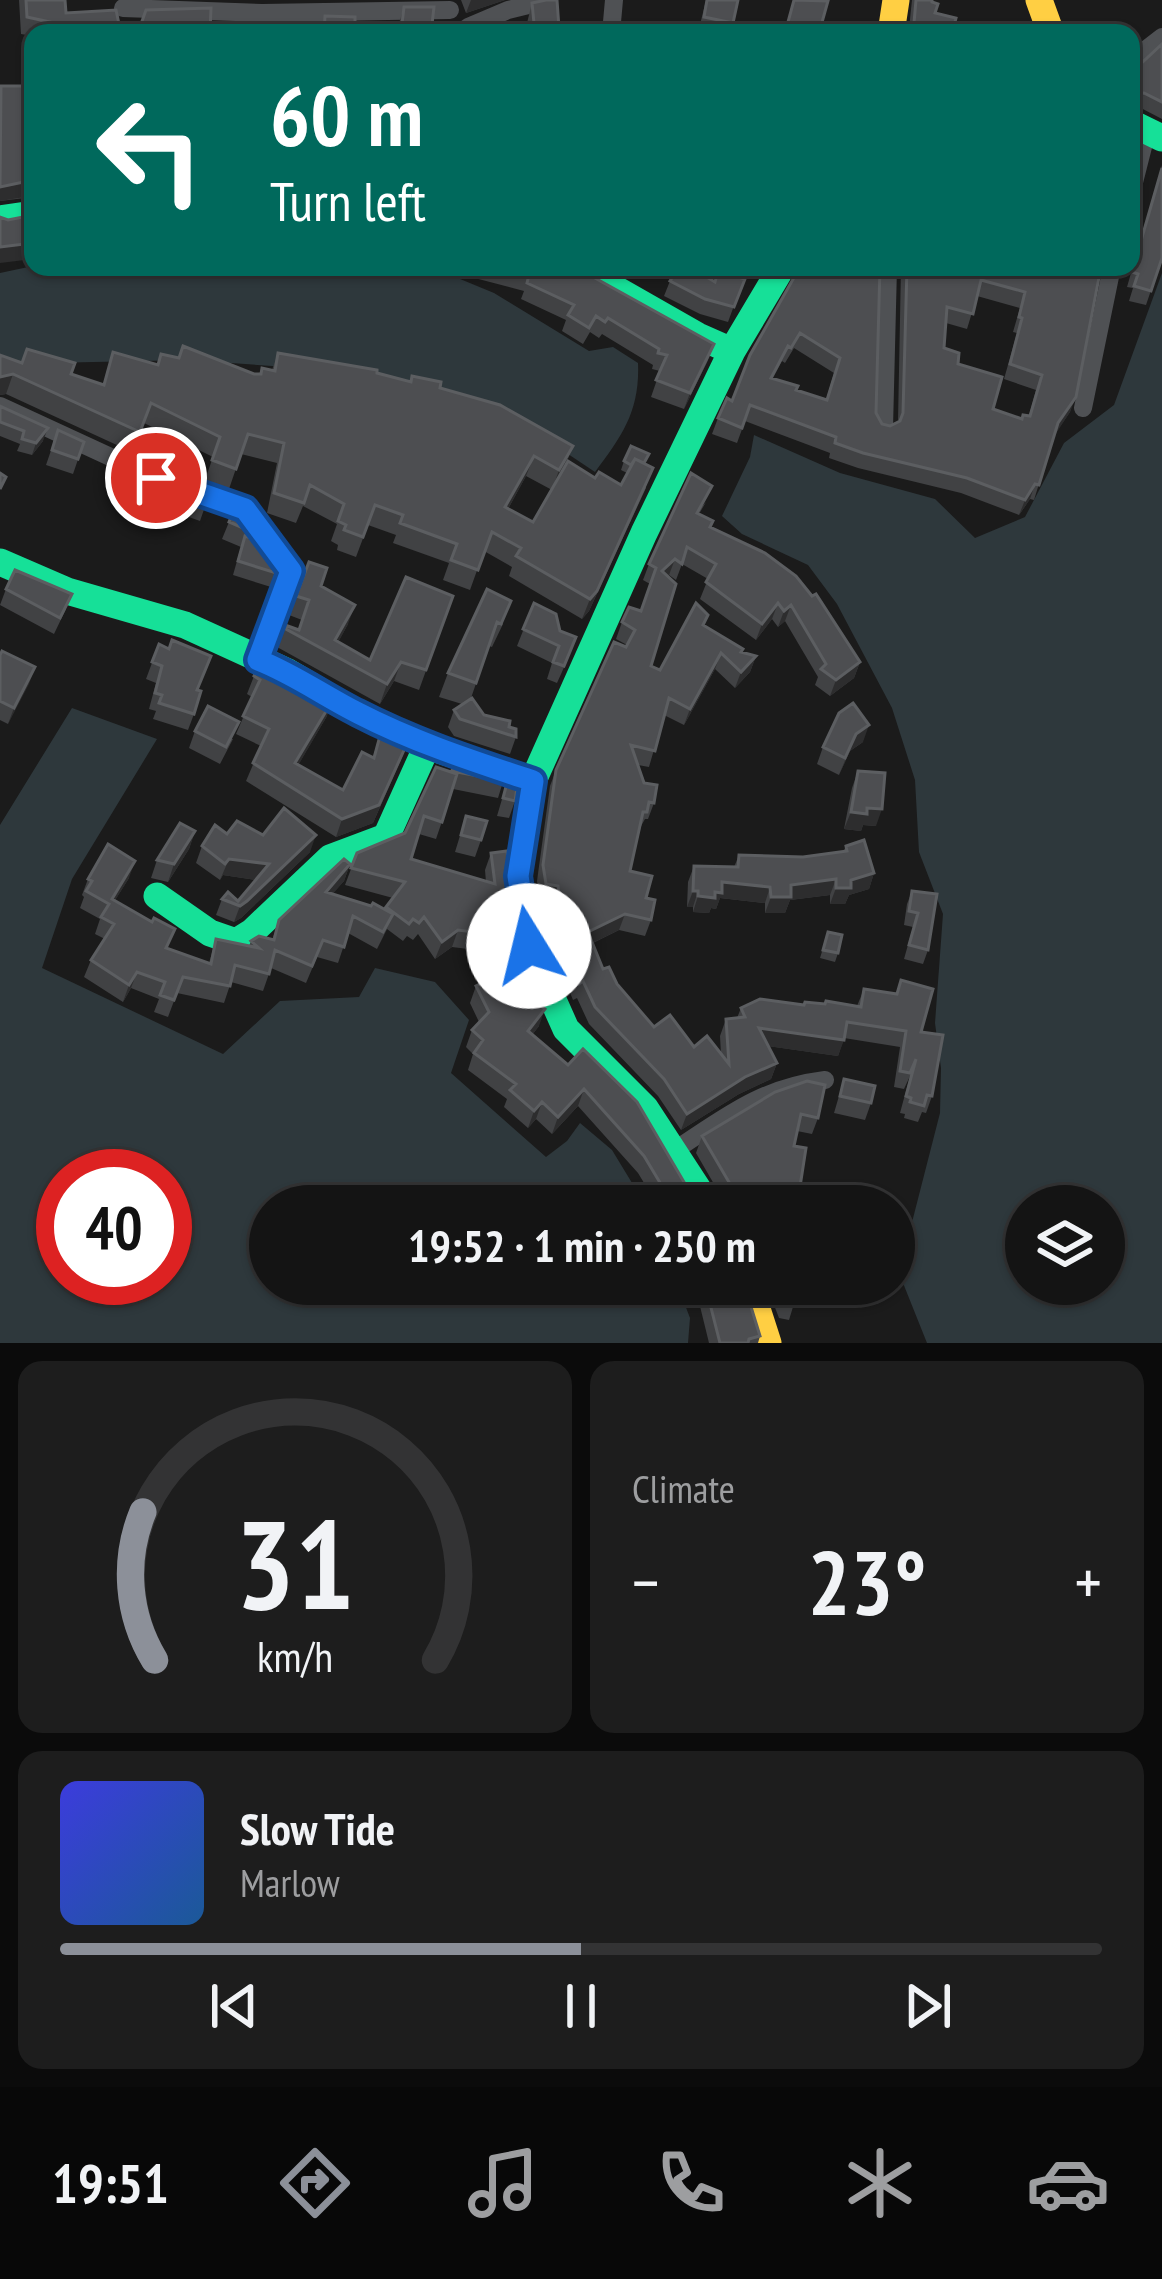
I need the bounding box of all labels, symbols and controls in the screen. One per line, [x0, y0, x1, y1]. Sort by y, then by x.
text: 60 m [270, 60, 423, 169]
icon: left [72, 72, 228, 228]
text: Turn left [270, 166, 426, 236]
pin [105, 427, 207, 529]
icon: arrive [123, 445, 189, 511]
position arrow [466, 883, 592, 1009]
speed limit sign: 40 [36, 1149, 192, 1305]
map controls [1005, 1185, 1125, 1305]
button: layers [1005, 1185, 1125, 1305]
text: 19:52 · 1 min · 250 m [408, 1216, 756, 1274]
text: Climate [632, 1463, 735, 1514]
text: 31 [235, 1482, 355, 1643]
text: 23° [808, 1523, 926, 1640]
text: − [632, 1539, 659, 1624]
text: + [1075, 1539, 1102, 1624]
text: km/h [257, 1628, 333, 1684]
text: Slow Tide [240, 1799, 395, 1857]
text: Marlow [240, 1857, 340, 1908]
icon: previous [201, 1973, 267, 2039]
icon: pause [548, 1973, 614, 2039]
icon: next [895, 1973, 961, 2039]
icon: directions [273, 2141, 357, 2225]
icon: music [461, 2141, 545, 2225]
icon: phone [649, 2141, 733, 2225]
icon: climate [838, 2141, 922, 2225]
icon: car [1026, 2141, 1110, 2225]
text: 19:51 [52, 2148, 169, 2218]

